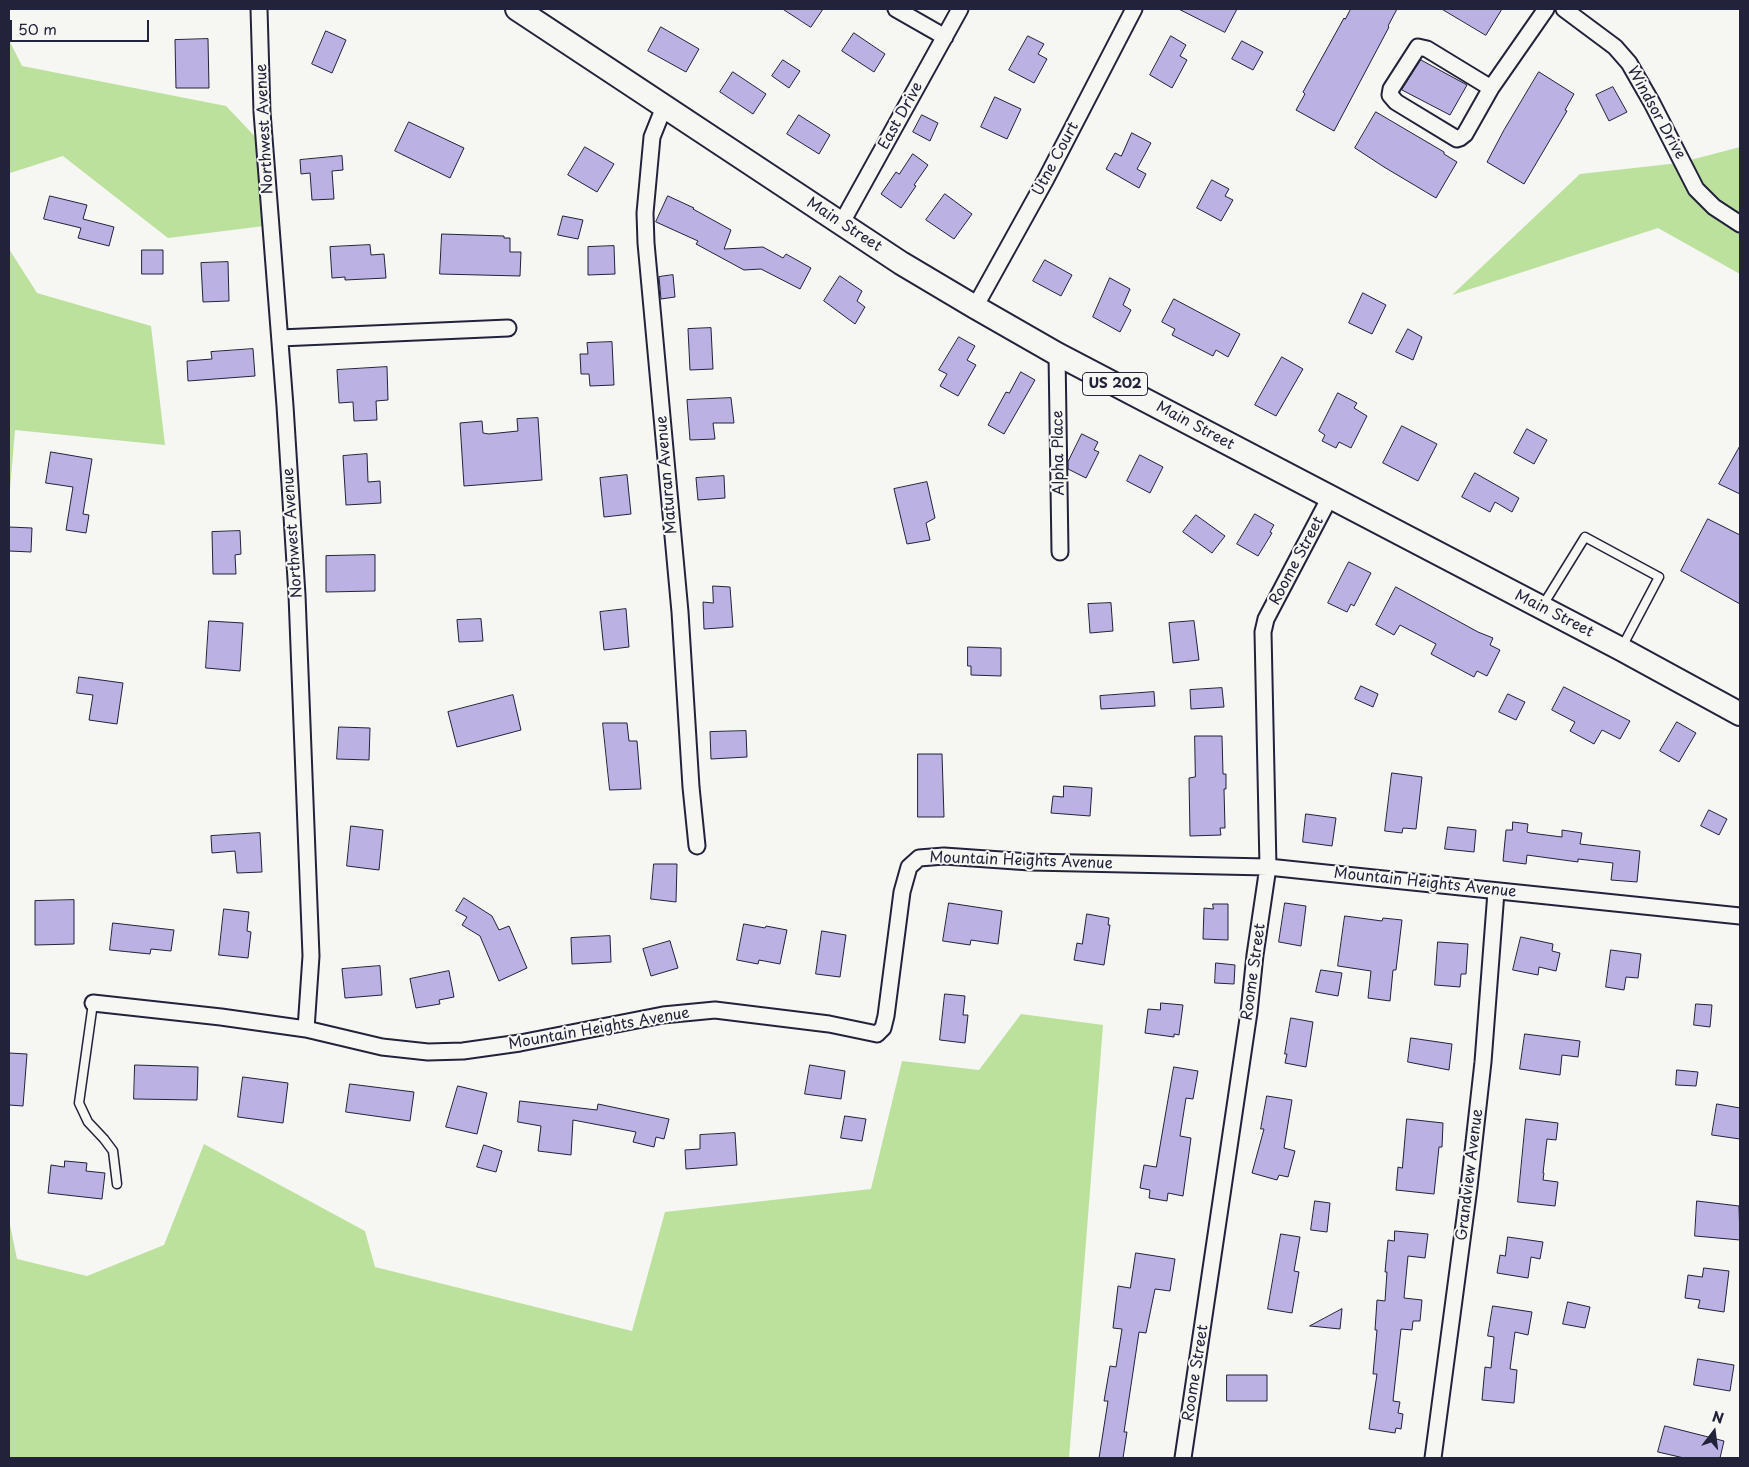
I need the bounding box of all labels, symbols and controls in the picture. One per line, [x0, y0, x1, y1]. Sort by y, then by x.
scale bar [12, 10, 151, 42]
text: 50 m [18, 17, 57, 40]
street label: Northwest Avenue [253, 63, 277, 195]
street label: Windsor Drive [1623, 63, 1689, 163]
street label: East Drive [875, 79, 927, 153]
street label: Utne Court [1029, 119, 1083, 199]
street label: Main Street [803, 194, 885, 256]
road number: US 202 [1082, 372, 1148, 396]
street label: Main Street [1153, 398, 1237, 454]
street label: Alpha Place [1049, 410, 1069, 496]
street label: Maturan Avenue [653, 415, 681, 535]
street label: Northwest Avenue [279, 467, 307, 599]
street label: Roome Street [1266, 514, 1328, 608]
street label: Main Street [1512, 586, 1596, 642]
street label: Mountain Heights Avenue [929, 849, 1113, 873]
street label: Mountain Heights Avenue [1333, 864, 1517, 902]
street label: Roome Street [1238, 922, 1270, 1022]
street label: Mountain Heights Avenue [507, 1004, 691, 1054]
street label: Grandview Avenue [1453, 1108, 1487, 1242]
street label: Roome Street [1179, 1323, 1213, 1423]
text: N [1710, 1405, 1726, 1429]
north arrow [1689, 1407, 1739, 1457]

